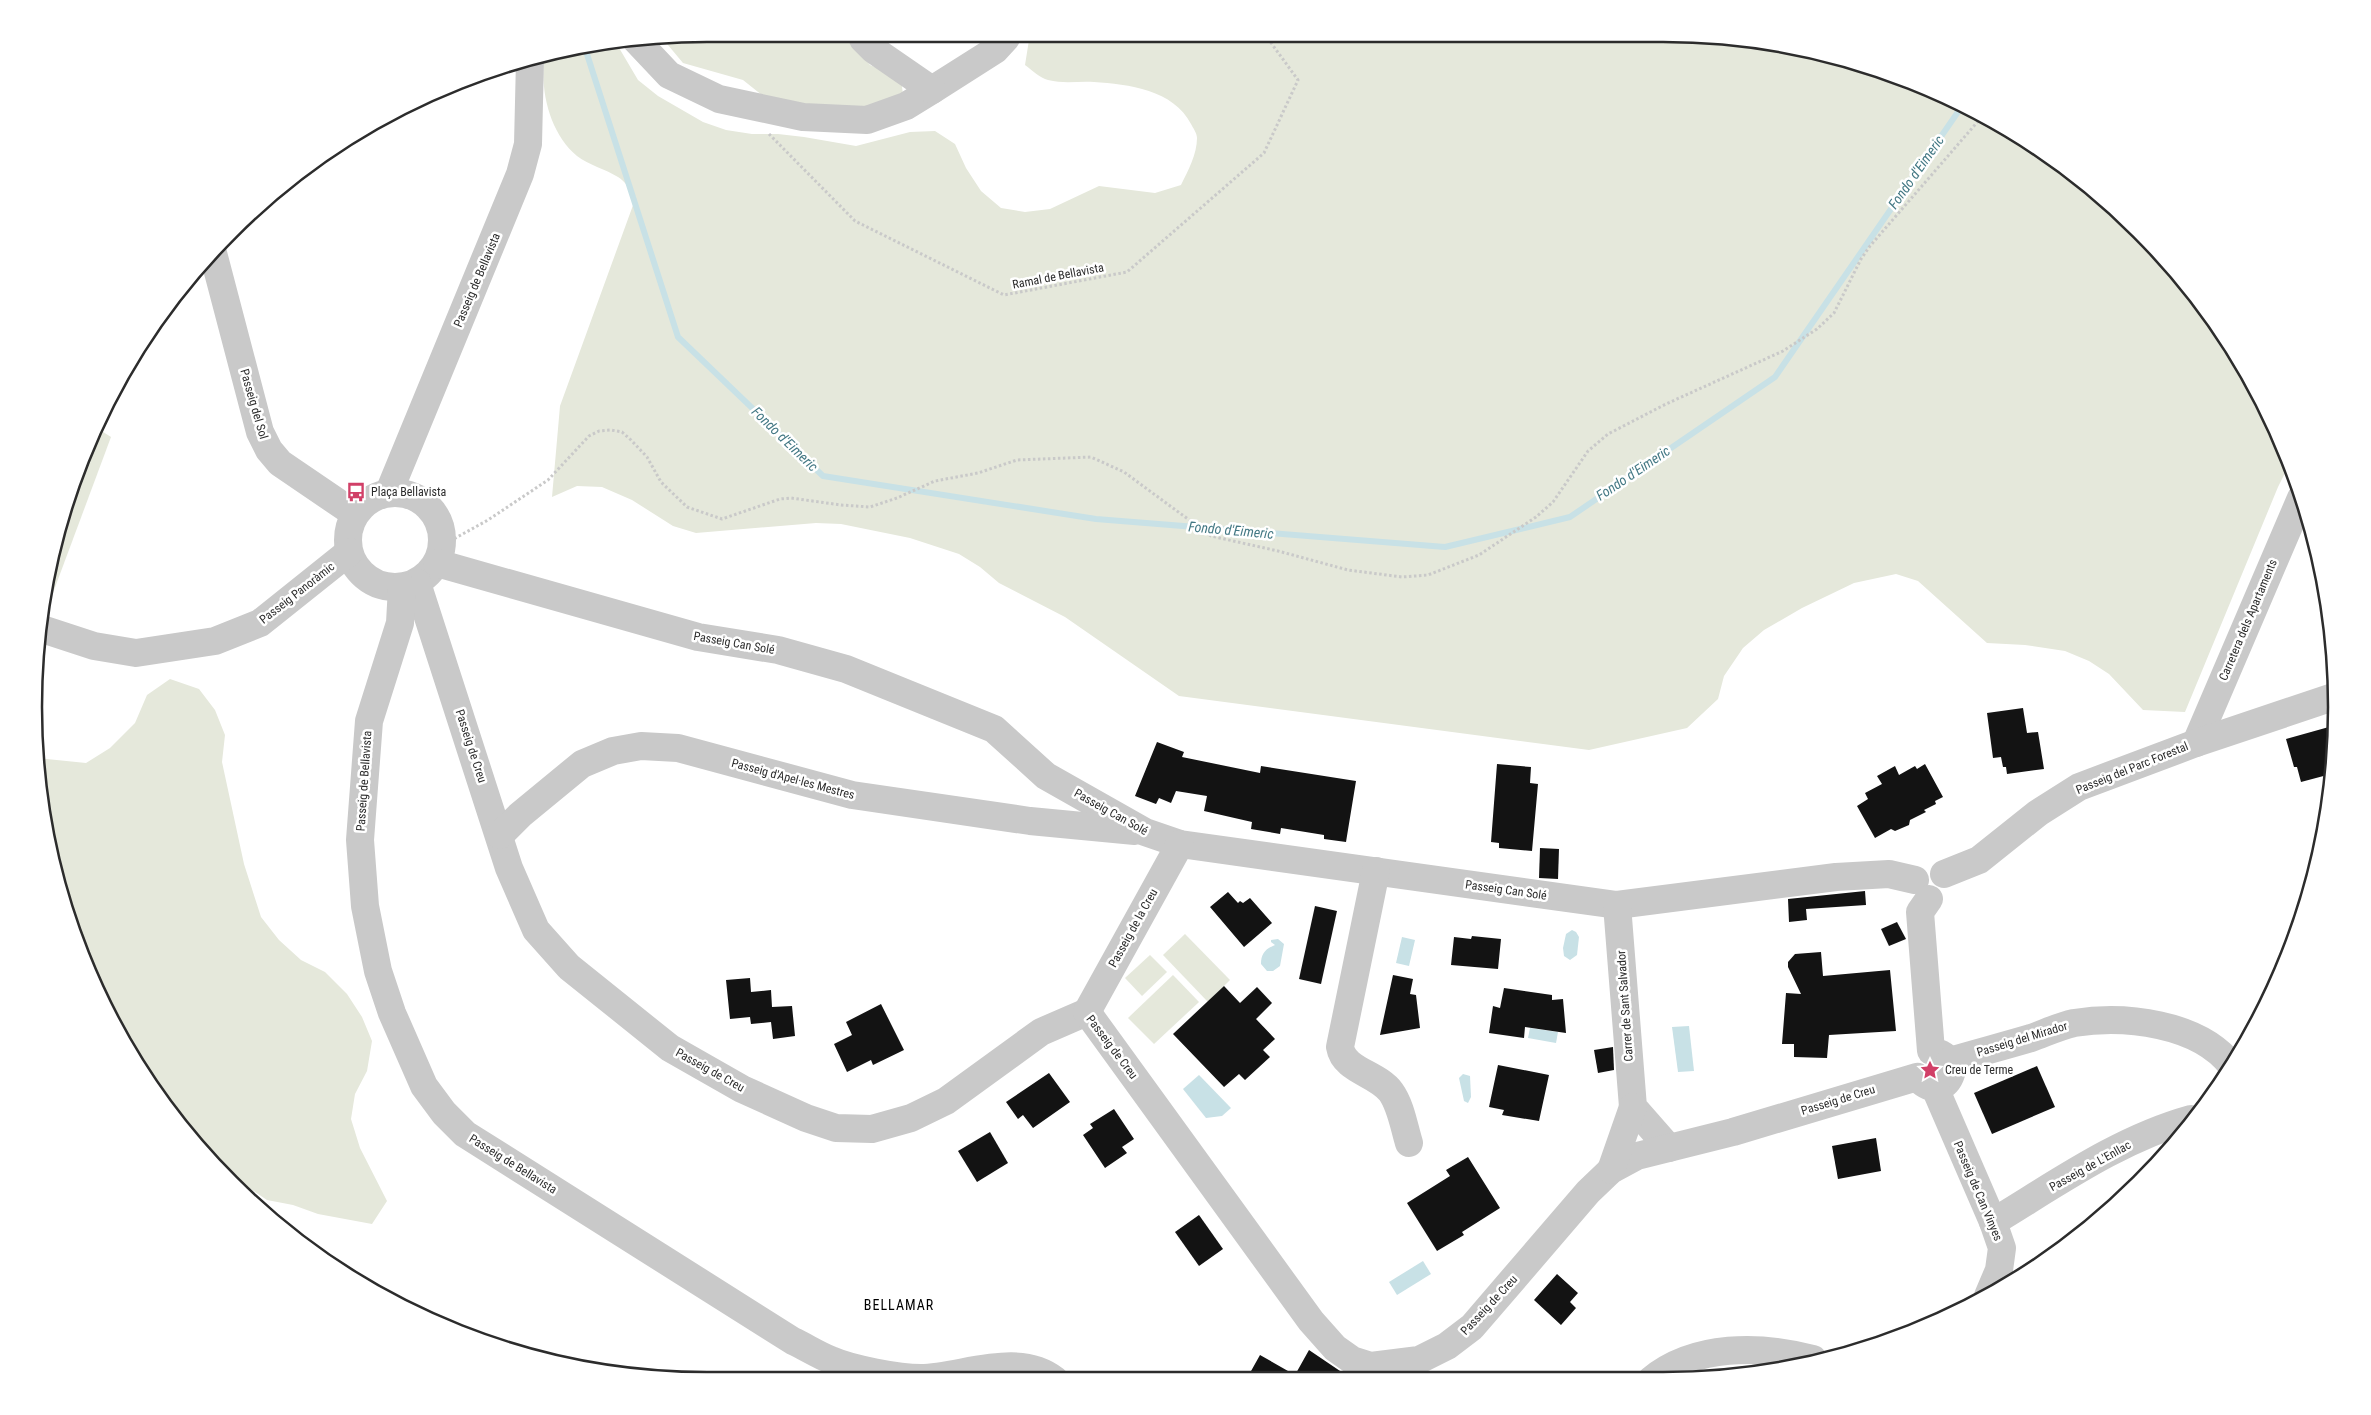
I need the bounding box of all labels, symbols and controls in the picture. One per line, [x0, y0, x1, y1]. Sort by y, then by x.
water label: Fondo d'Eimeric [1885, 132, 1947, 212]
street label: Passeig de Bellavista [451, 231, 503, 329]
street label: Ramal de Bellavista [1011, 260, 1105, 292]
street label: Passeig del Sol [237, 367, 271, 441]
water label: Fondo d'Eimeric [749, 404, 821, 474]
water label: Fondo d'Eimeric [1593, 442, 1673, 504]
bus stop icon: Plaça Bellavista [345, 481, 367, 503]
place label: Plaça Bellavista [371, 485, 446, 499]
water label: Fondo d'Eimeric [1188, 518, 1274, 542]
street label: Carretera dels Apartaments [2216, 557, 2280, 683]
street label: Passeig Panoràmic [257, 559, 338, 627]
street label: Passeig Can Solé [692, 629, 776, 657]
street label: Passeig de Creu [453, 707, 490, 785]
street label: Passeig de Bellavista [354, 730, 375, 832]
street label: Passeig del Parc Forestal [2074, 739, 2190, 797]
street label: Passeig d'Apel·les Mestres [730, 756, 856, 802]
street label: Passeig Can Solé [1072, 786, 1151, 838]
street label: Passeig Can Solé [1464, 877, 1548, 903]
street label: Passeig de la Creu [1106, 886, 1160, 970]
street label: Carrer de Sant Salvador [1614, 950, 1636, 1062]
street label: Passeig de Creu [1083, 1012, 1141, 1082]
street label: Passeig del Mirador [1975, 1018, 2069, 1059]
street label: Passeig de Creu [673, 1045, 747, 1095]
place icon: Creu de Terme [1919, 1059, 1941, 1081]
place label: Creu de Terme [1945, 1063, 2014, 1077]
street label: Passeig de Creu [1799, 1082, 1877, 1118]
street label: Passeig de Bellavista [467, 1131, 560, 1197]
street label: Passeig de L'Enllac [2047, 1138, 2134, 1194]
street label: Passeig de Can Vinyes [1951, 1139, 2005, 1243]
street label: Passeig de Creu [1458, 1272, 1520, 1338]
district label: BELLAMAR [864, 1297, 934, 1313]

